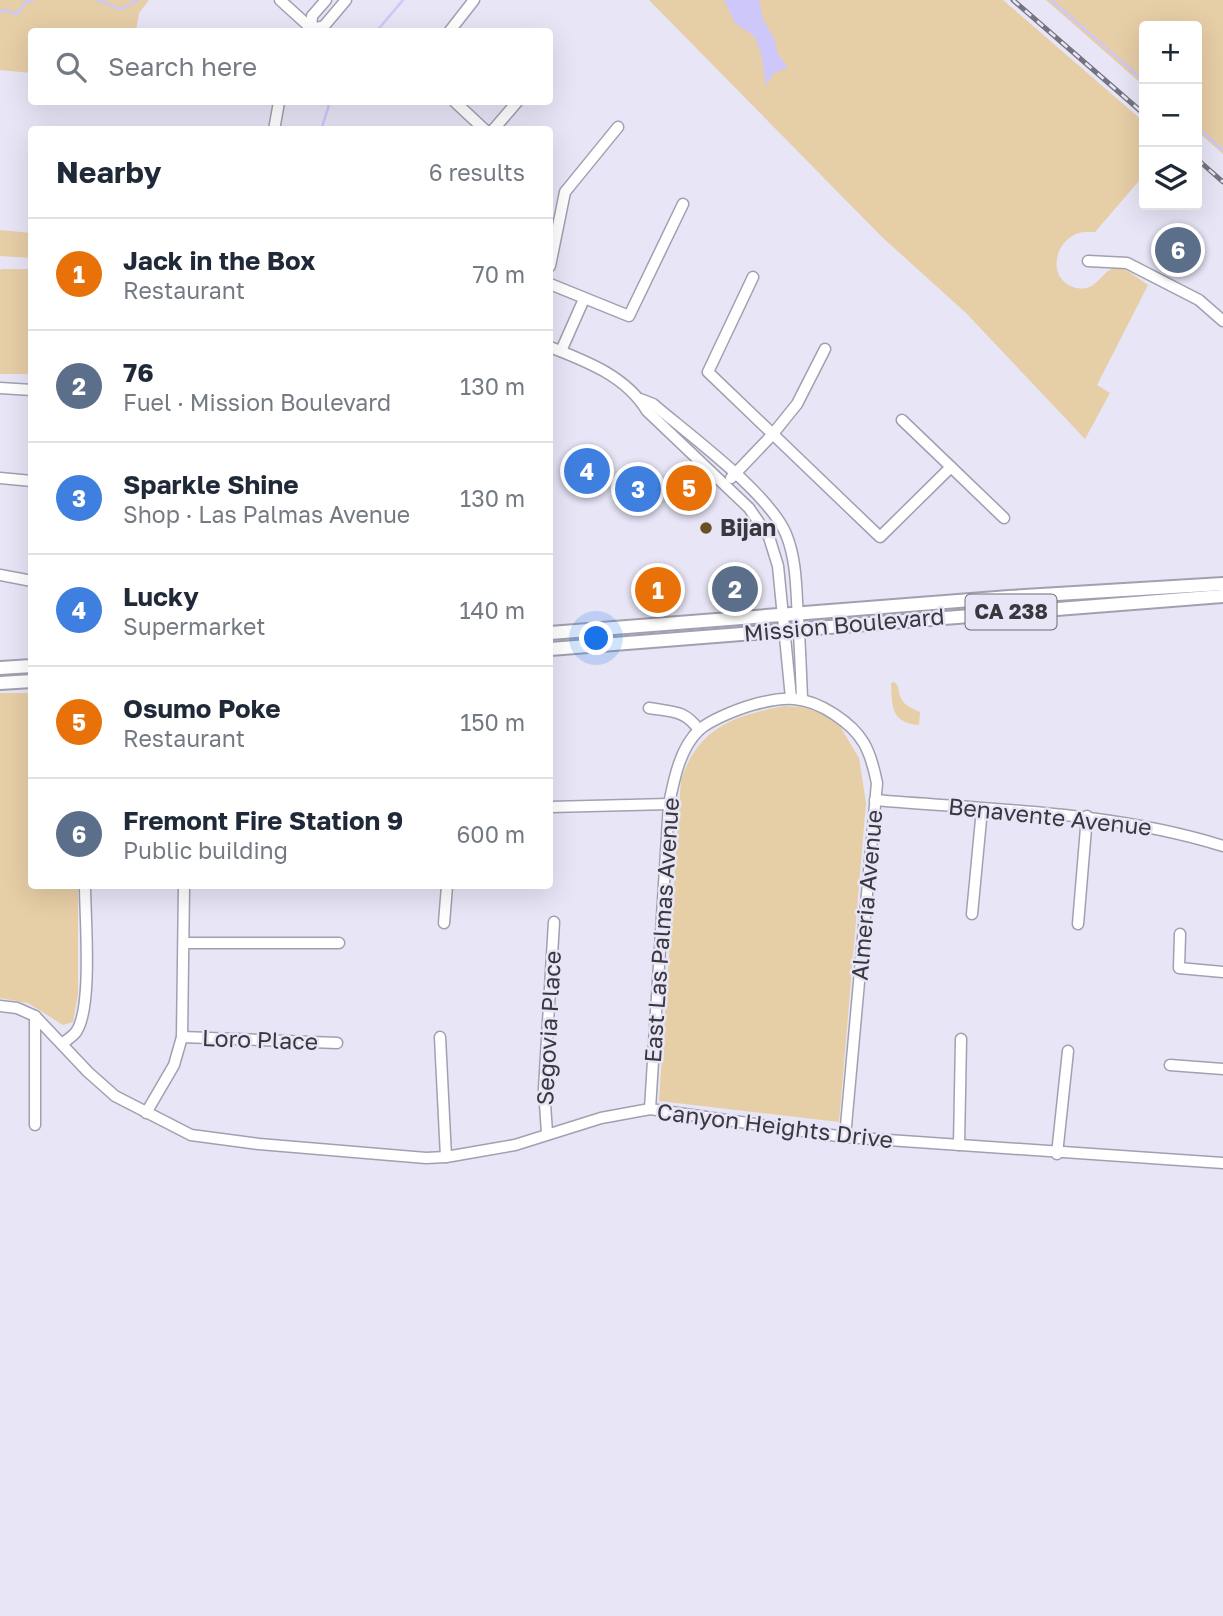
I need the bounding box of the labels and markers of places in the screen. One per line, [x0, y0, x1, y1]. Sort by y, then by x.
pin: 6 [1155, 224, 1201, 276]
pin: 4 [564, 445, 610, 497]
pin: 5 [666, 462, 712, 514]
pin: 3 [615, 463, 661, 515]
place label: Bijan [720, 513, 776, 541]
marker: Bijan [698, 520, 714, 536]
pin: 2 [712, 563, 758, 615]
pin: 1 [635, 564, 681, 616]

